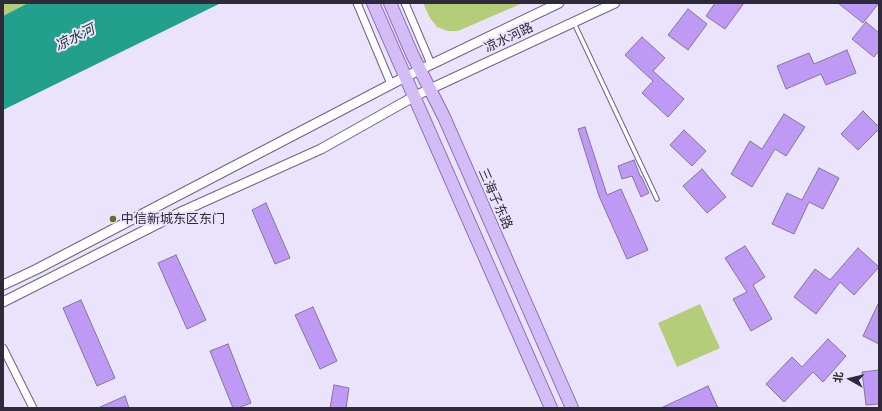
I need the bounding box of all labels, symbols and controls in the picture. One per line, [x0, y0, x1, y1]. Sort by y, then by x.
street label: 凉水河路 [482, 20, 536, 56]
water label: 凉水河 [52, 21, 98, 55]
street label: 三海子东路 [475, 166, 515, 232]
place label: 中信新城东区东门 [121, 211, 225, 227]
marker: 中信新城东区东门 [108, 214, 118, 224]
north arrow [830, 359, 870, 399]
text: 北 [829, 371, 846, 384]

